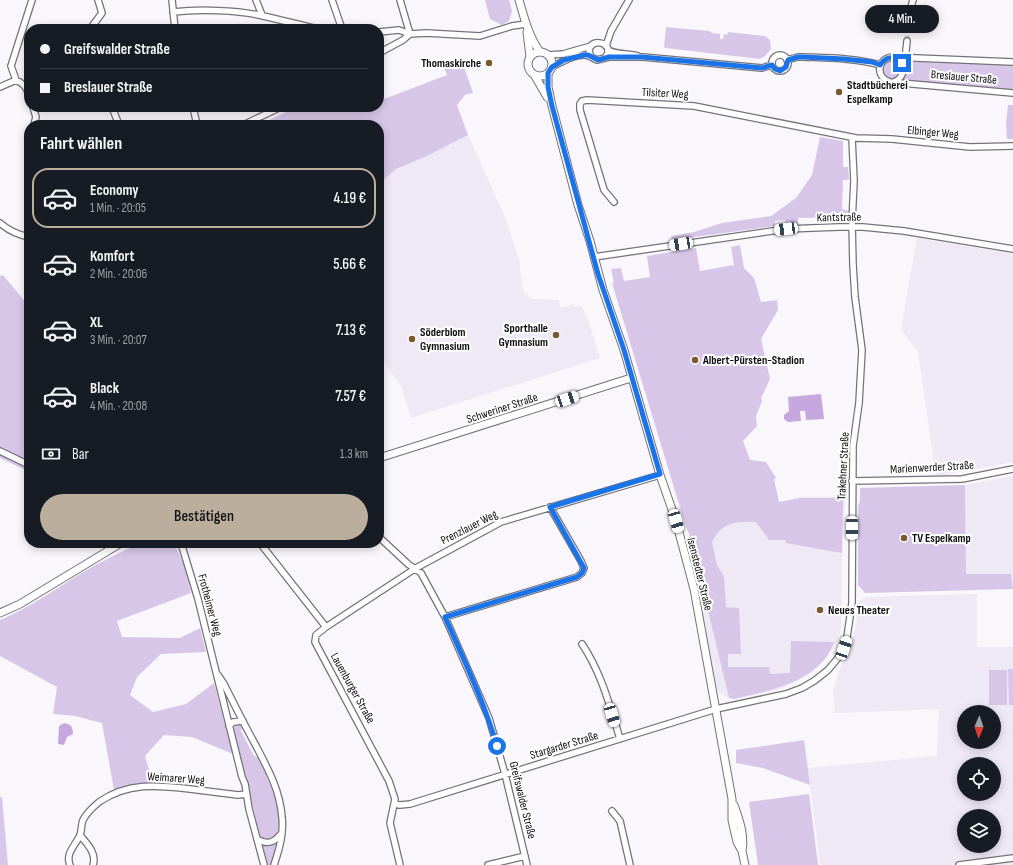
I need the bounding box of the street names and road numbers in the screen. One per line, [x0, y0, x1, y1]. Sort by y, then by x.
street label: Breslauer Straße [930, 67, 998, 88]
street label: Tilsiter Weg [641, 85, 689, 102]
street label: Elbinger Weg [907, 123, 960, 142]
street label: Kantstraße [817, 210, 862, 225]
street label: Schweriner Straße [465, 390, 540, 427]
street label: Trakehner Straße [834, 431, 853, 500]
street label: Marienwerder Straße [890, 458, 974, 477]
street label: Prenzlauer Weg [438, 507, 500, 548]
street label: Isenstedter Straße [683, 536, 716, 612]
street label: Frotheimer Weg [194, 572, 225, 638]
street label: Lauenburger Straße [327, 650, 378, 726]
street label: Stargarder Straße [528, 728, 600, 763]
street label: Greifswalder Straße [506, 760, 539, 841]
street label: Weimarer Weg [147, 769, 205, 788]

